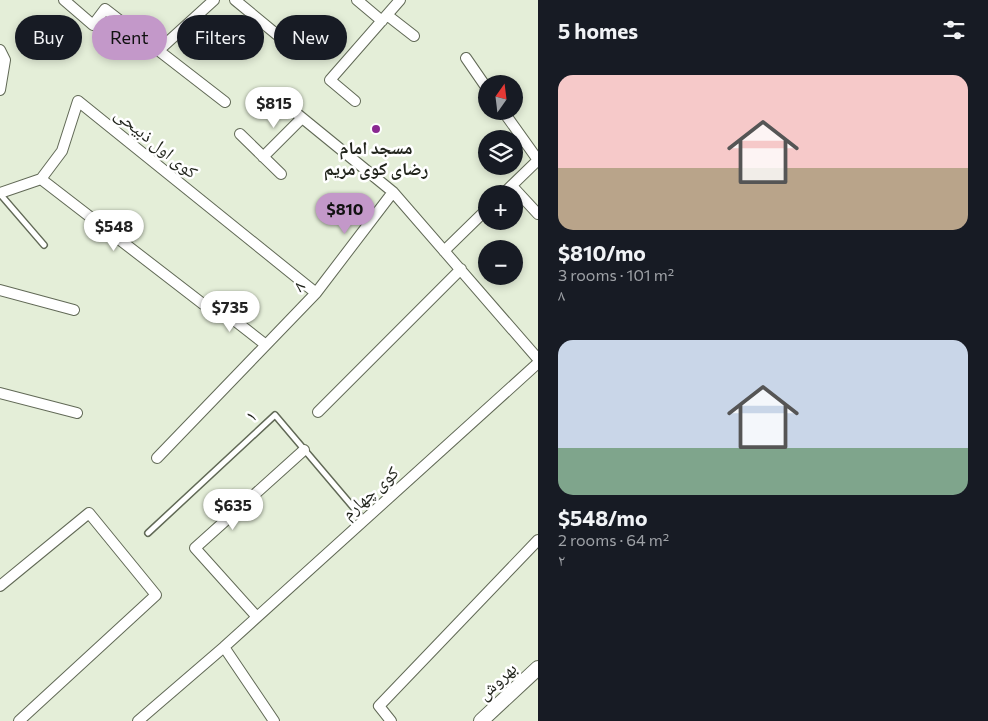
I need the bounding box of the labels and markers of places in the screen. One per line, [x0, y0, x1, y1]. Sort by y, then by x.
pin: $815 [244, 86, 304, 129]
marker: مسجد امام رضای کوی مریم [370, 123, 382, 135]
place label: مسجد امام رضای کوی مریم [324, 136, 429, 181]
pin: $810 [315, 192, 375, 235]
pin: $548 [84, 210, 144, 252]
pin: $735 [200, 290, 260, 333]
pin: $635 [203, 488, 263, 531]

